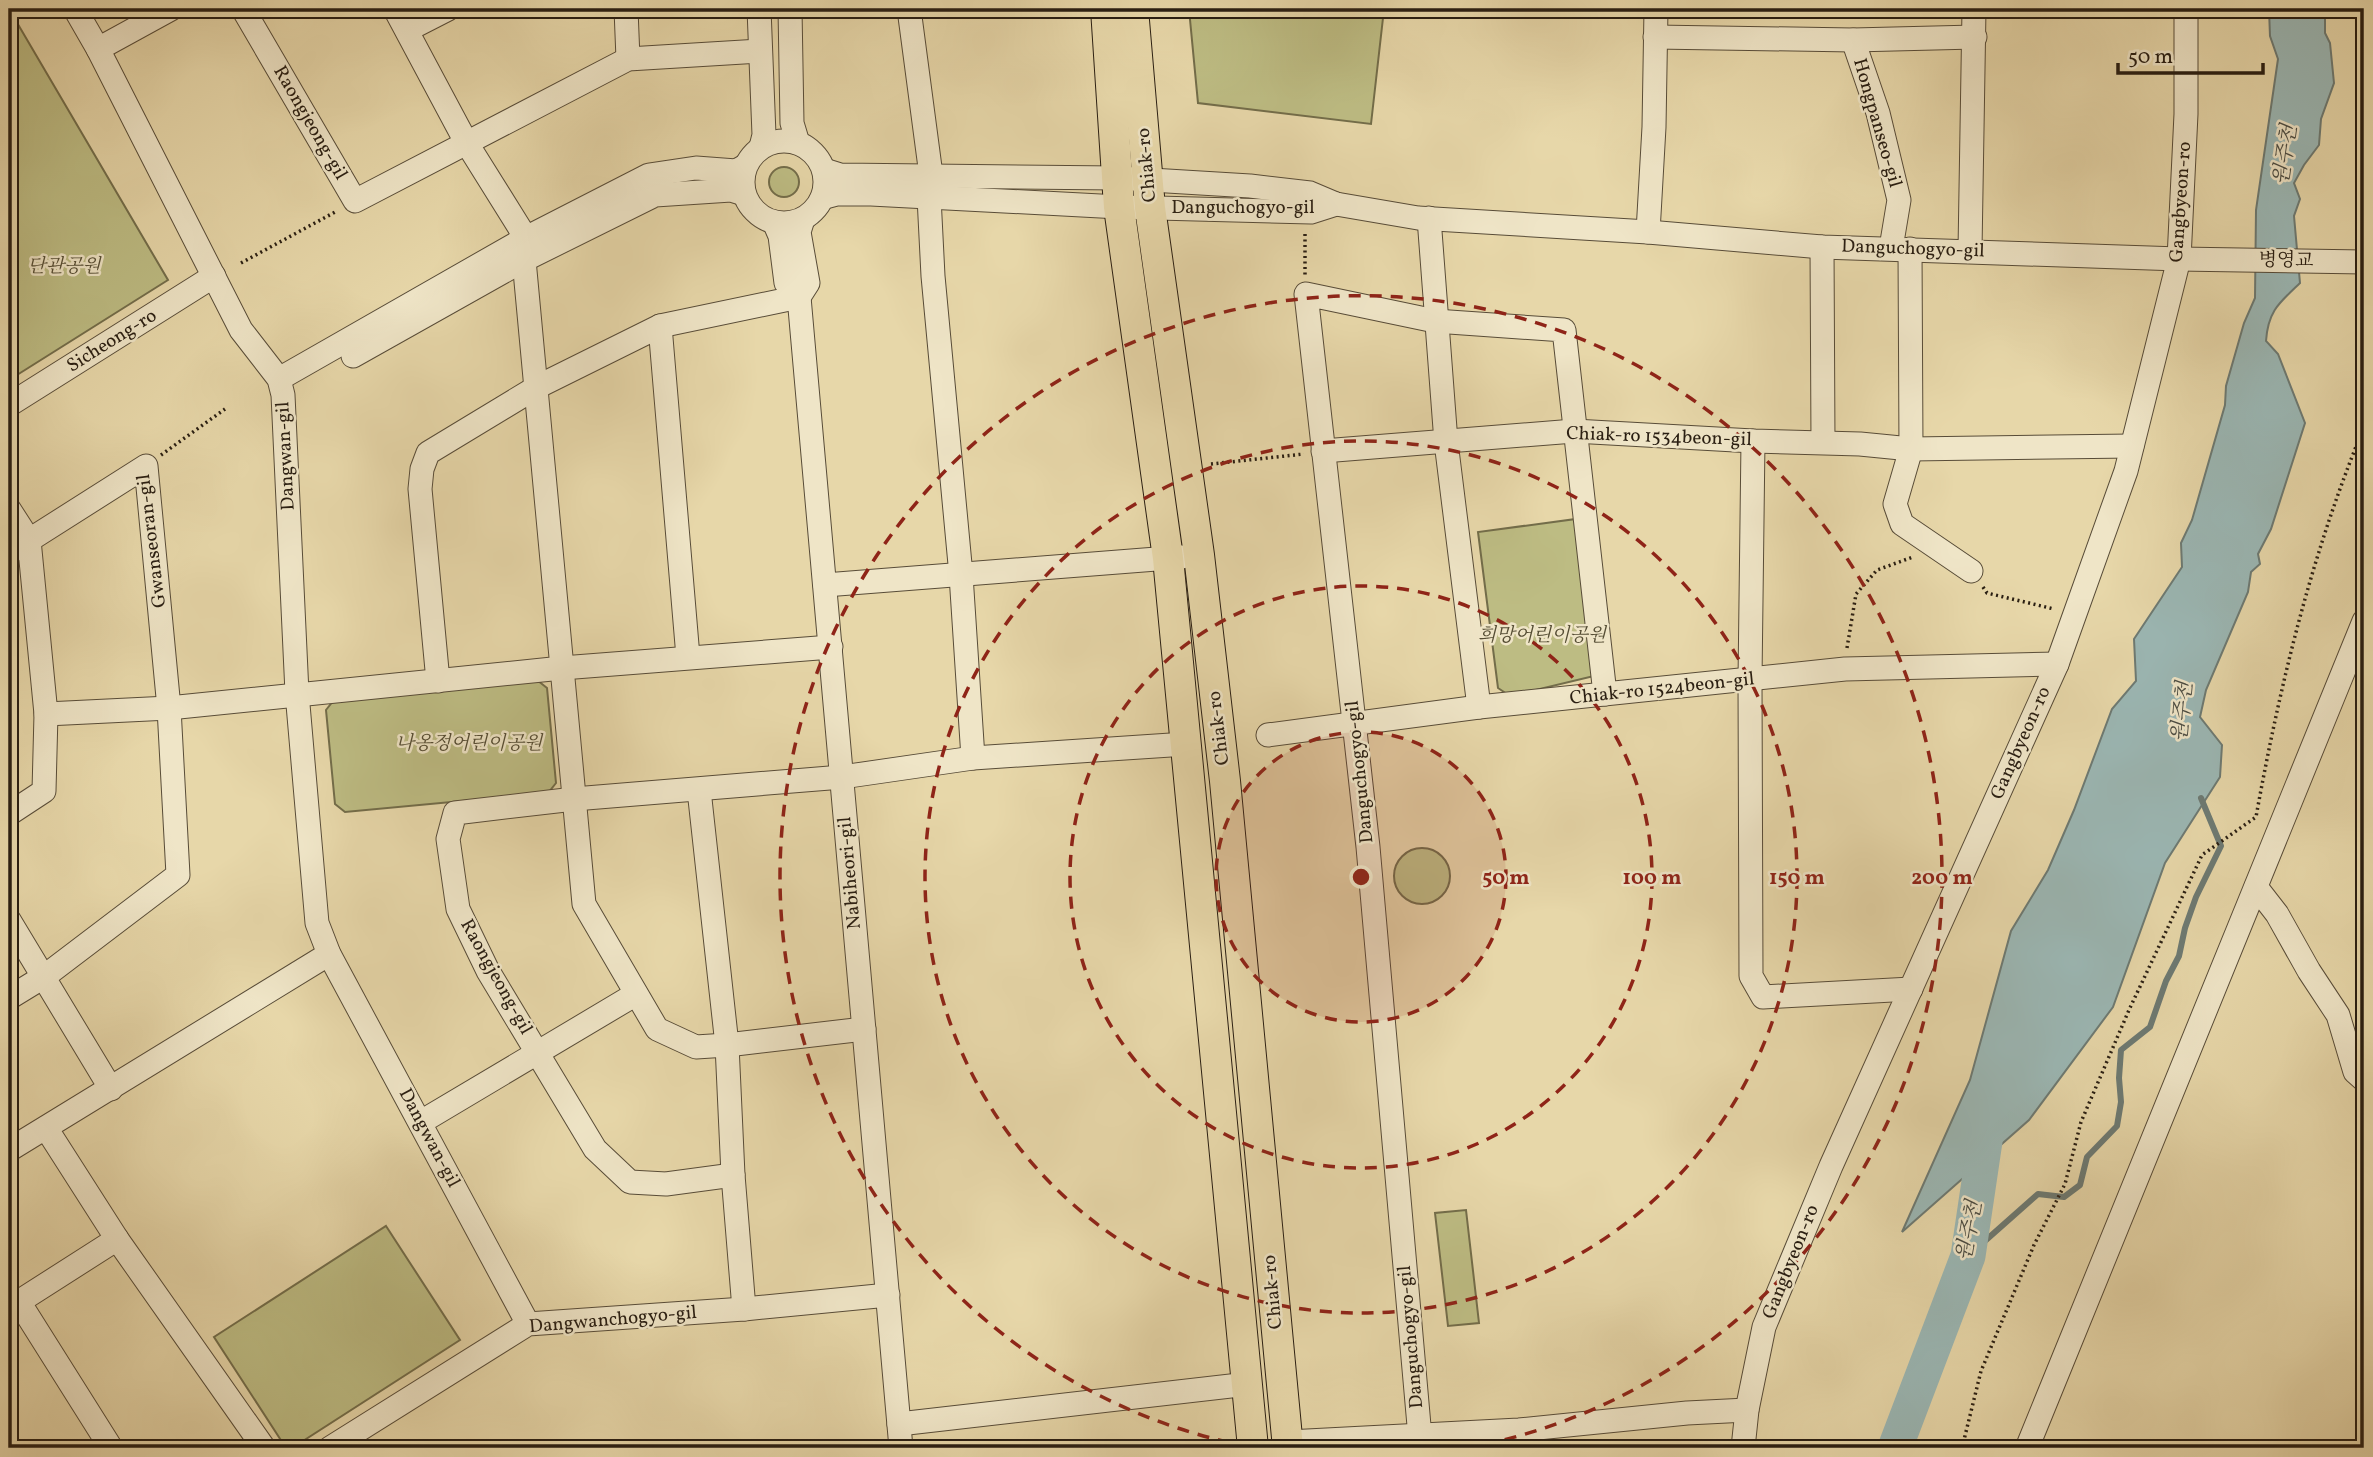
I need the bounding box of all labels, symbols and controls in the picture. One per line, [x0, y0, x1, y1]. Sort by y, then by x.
scale bar [2118, 32, 2263, 76]
text: 50 m [2128, 43, 2173, 72]
street label: Hongpanseo-gil [1846, 55, 1908, 191]
street label: Raongjeong-gil [267, 61, 353, 185]
water label: 원주천 [2267, 121, 2305, 187]
street label: Chiak-ro [1131, 127, 1163, 203]
street label: Gangbyeon-ro [2164, 141, 2198, 263]
street label: Danguchogyo-gil [1171, 195, 1315, 221]
street label: Danguchogyo-gil [1841, 234, 1985, 265]
street label: 병영교 [2258, 248, 2314, 274]
park label: 단관공원 [27, 254, 102, 280]
street label: Sicheong-ro [62, 303, 162, 379]
street label: Dangwan-gil [270, 401, 302, 511]
street label: Chiak-ro 1534beon-gil [1566, 421, 1753, 453]
street label: Gwanseoran-gil [131, 472, 173, 609]
park label: 희망어린이공원 [1478, 623, 1608, 649]
street label: Chiak-ro 1524beon-gil [1568, 666, 1756, 712]
water label: 원주천 [2165, 679, 2201, 744]
street label: Gangbyeon-ro [1984, 682, 2058, 804]
street label: Chiak-ro [1202, 689, 1236, 767]
street label: Danguchogyo-gil [1340, 699, 1380, 845]
park label: 나옹정어린이공원 [396, 731, 544, 757]
street label: Nabiheori-gil [832, 815, 868, 930]
text: 50 m [1482, 864, 1530, 893]
text: 100 m [1622, 864, 1682, 893]
text: 150 m [1769, 864, 1825, 893]
text: 200 m [1911, 864, 1973, 893]
centre of rings [1349, 865, 1373, 889]
street label: Raongjeong-gil [454, 915, 539, 1040]
street label: Dangwan-gil [392, 1084, 466, 1192]
water label: 원주천 [1950, 1197, 1990, 1264]
street label: Gangbyeon-ro [1756, 1201, 1826, 1323]
street label: Chiak-ro [1257, 1254, 1289, 1330]
street label: Danguchogyo-gil [1392, 1264, 1430, 1410]
street label: Dangwanchogyo-gil [528, 1300, 698, 1340]

